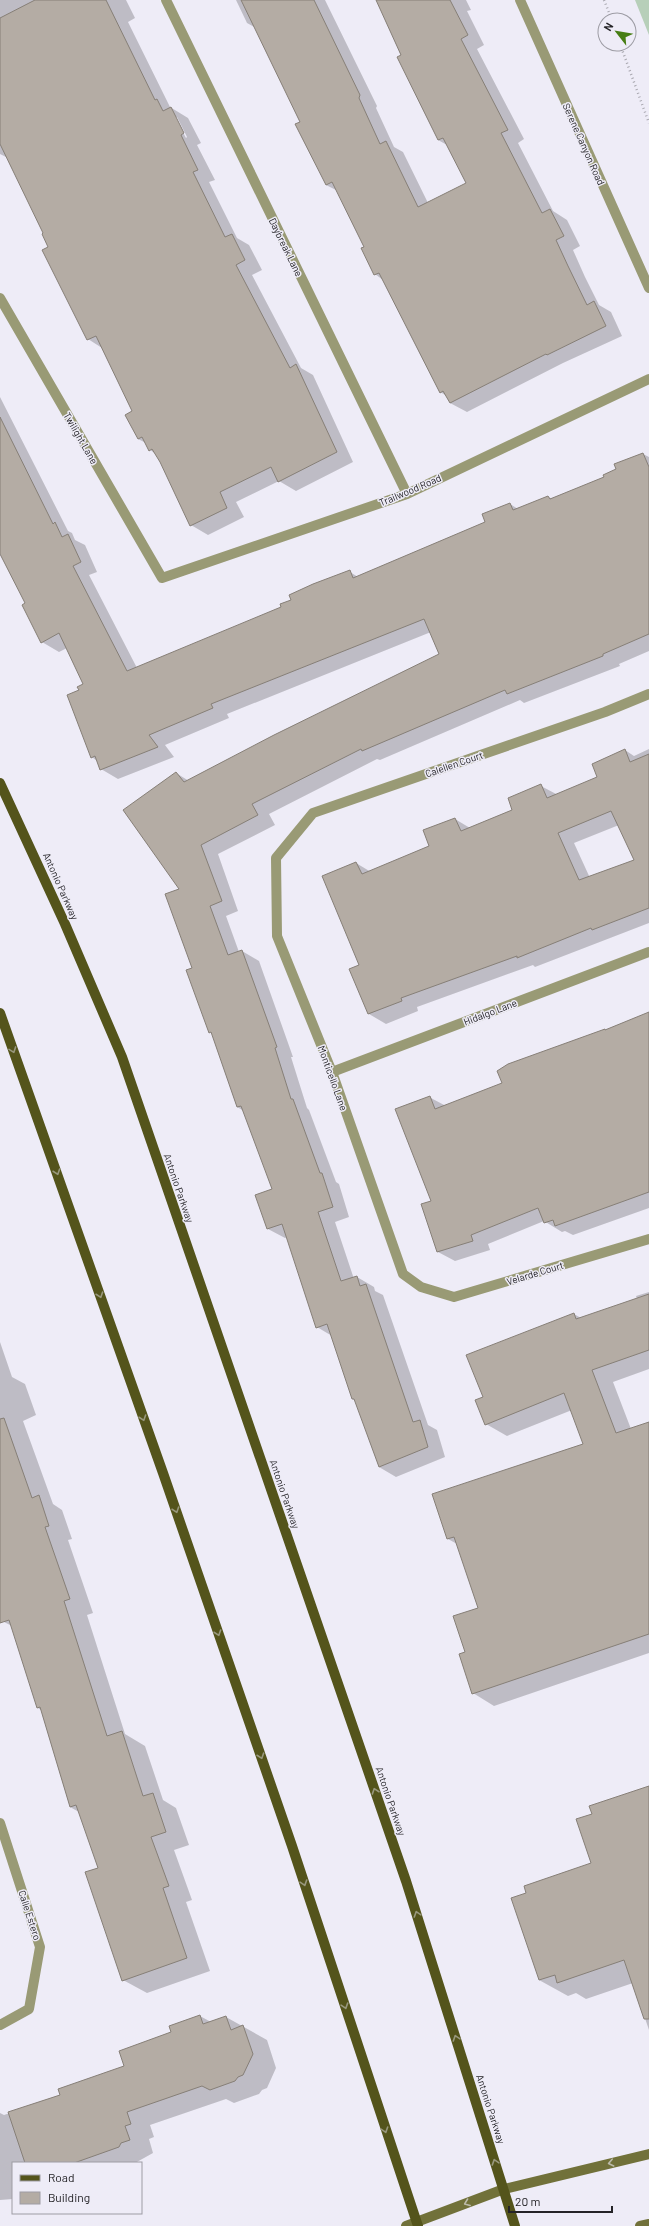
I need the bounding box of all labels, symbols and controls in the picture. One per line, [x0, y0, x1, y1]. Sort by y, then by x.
north arrow [597, 12, 637, 52]
text: N [601, 20, 615, 33]
street label: Serene Canyon Road [561, 101, 607, 187]
street label: Daybreak Lane [267, 216, 305, 278]
street label: Twilight Lane [61, 410, 101, 466]
street label: Trailwood Road [377, 472, 443, 508]
street label: Calellen Court [424, 748, 485, 779]
street label: Antonio Parkway [41, 851, 81, 922]
street label: Hidalgo Lane [462, 996, 518, 1028]
street label: Monticello Lane [316, 1044, 350, 1112]
one-way arrow [9, 1046, 17, 1053]
street label: Antonio Parkway [162, 1152, 197, 1224]
one-way arrow [52, 1169, 61, 1176]
street label: Velarde Court [505, 1259, 565, 1287]
one-way arrow [96, 1291, 104, 1298]
one-way arrow [139, 1414, 147, 1421]
street label: Antonio Parkway [268, 1458, 303, 1530]
one-way arrow [171, 1506, 179, 1513]
one-way arrow [213, 1629, 222, 1636]
one-way arrow [256, 1752, 264, 1759]
street label: Antonio Parkway [374, 1765, 409, 1837]
one-way arrow [371, 1788, 380, 1795]
one-way arrow [299, 1879, 308, 1886]
street label: Calle Estero [16, 1889, 44, 1941]
one-way arrow [413, 1911, 421, 1918]
one-way arrow [340, 2003, 348, 2010]
one-way arrow [452, 2035, 461, 2042]
street label: Antonio Parkway [474, 2073, 508, 2146]
one-way arrow [381, 2126, 389, 2133]
one-way arrow [491, 2159, 500, 2166]
one-way arrow [608, 2159, 614, 2167]
legend [12, 2162, 142, 2214]
text: Road [48, 2170, 75, 2184]
scale bar [509, 2188, 612, 2214]
text: Building [48, 2190, 90, 2204]
text: 20 m [515, 2194, 541, 2208]
one-way arrow [464, 2199, 471, 2207]

